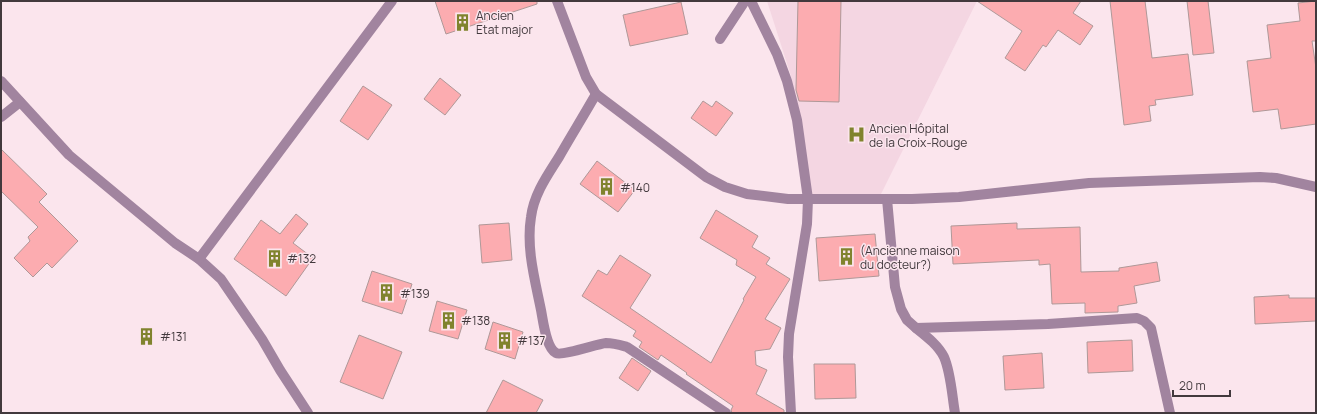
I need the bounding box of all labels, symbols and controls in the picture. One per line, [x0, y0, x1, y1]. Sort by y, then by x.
place label: Ancien Etat major [476, 7, 533, 38]
building icon: Ancien Etat major [453, 12, 473, 32]
place label: Ancien Hôpital de la Croix-Rouge [869, 120, 967, 151]
hospital icon: Ancien Hôpital de la Croix-Rouge [846, 125, 866, 145]
building icon: #140 [597, 177, 617, 197]
place label: #140 [620, 179, 650, 196]
place label: (Ancienne maison du docteur?) [860, 242, 960, 273]
building icon: (Ancienne maison du docteur?) [837, 247, 857, 267]
building icon: #132 [264, 248, 284, 268]
place label: #132 [287, 250, 316, 267]
building icon: #139 [377, 283, 397, 303]
place label: #139 [400, 285, 430, 302]
building icon: #138 [438, 310, 458, 330]
place label: #138 [461, 312, 490, 329]
building icon: #131 [137, 326, 157, 346]
place label: #131 [160, 328, 187, 345]
building icon: #137 [494, 330, 514, 350]
place label: #137 [517, 332, 545, 349]
scale bar [1173, 372, 1230, 398]
text: 20 m [1179, 377, 1206, 394]

